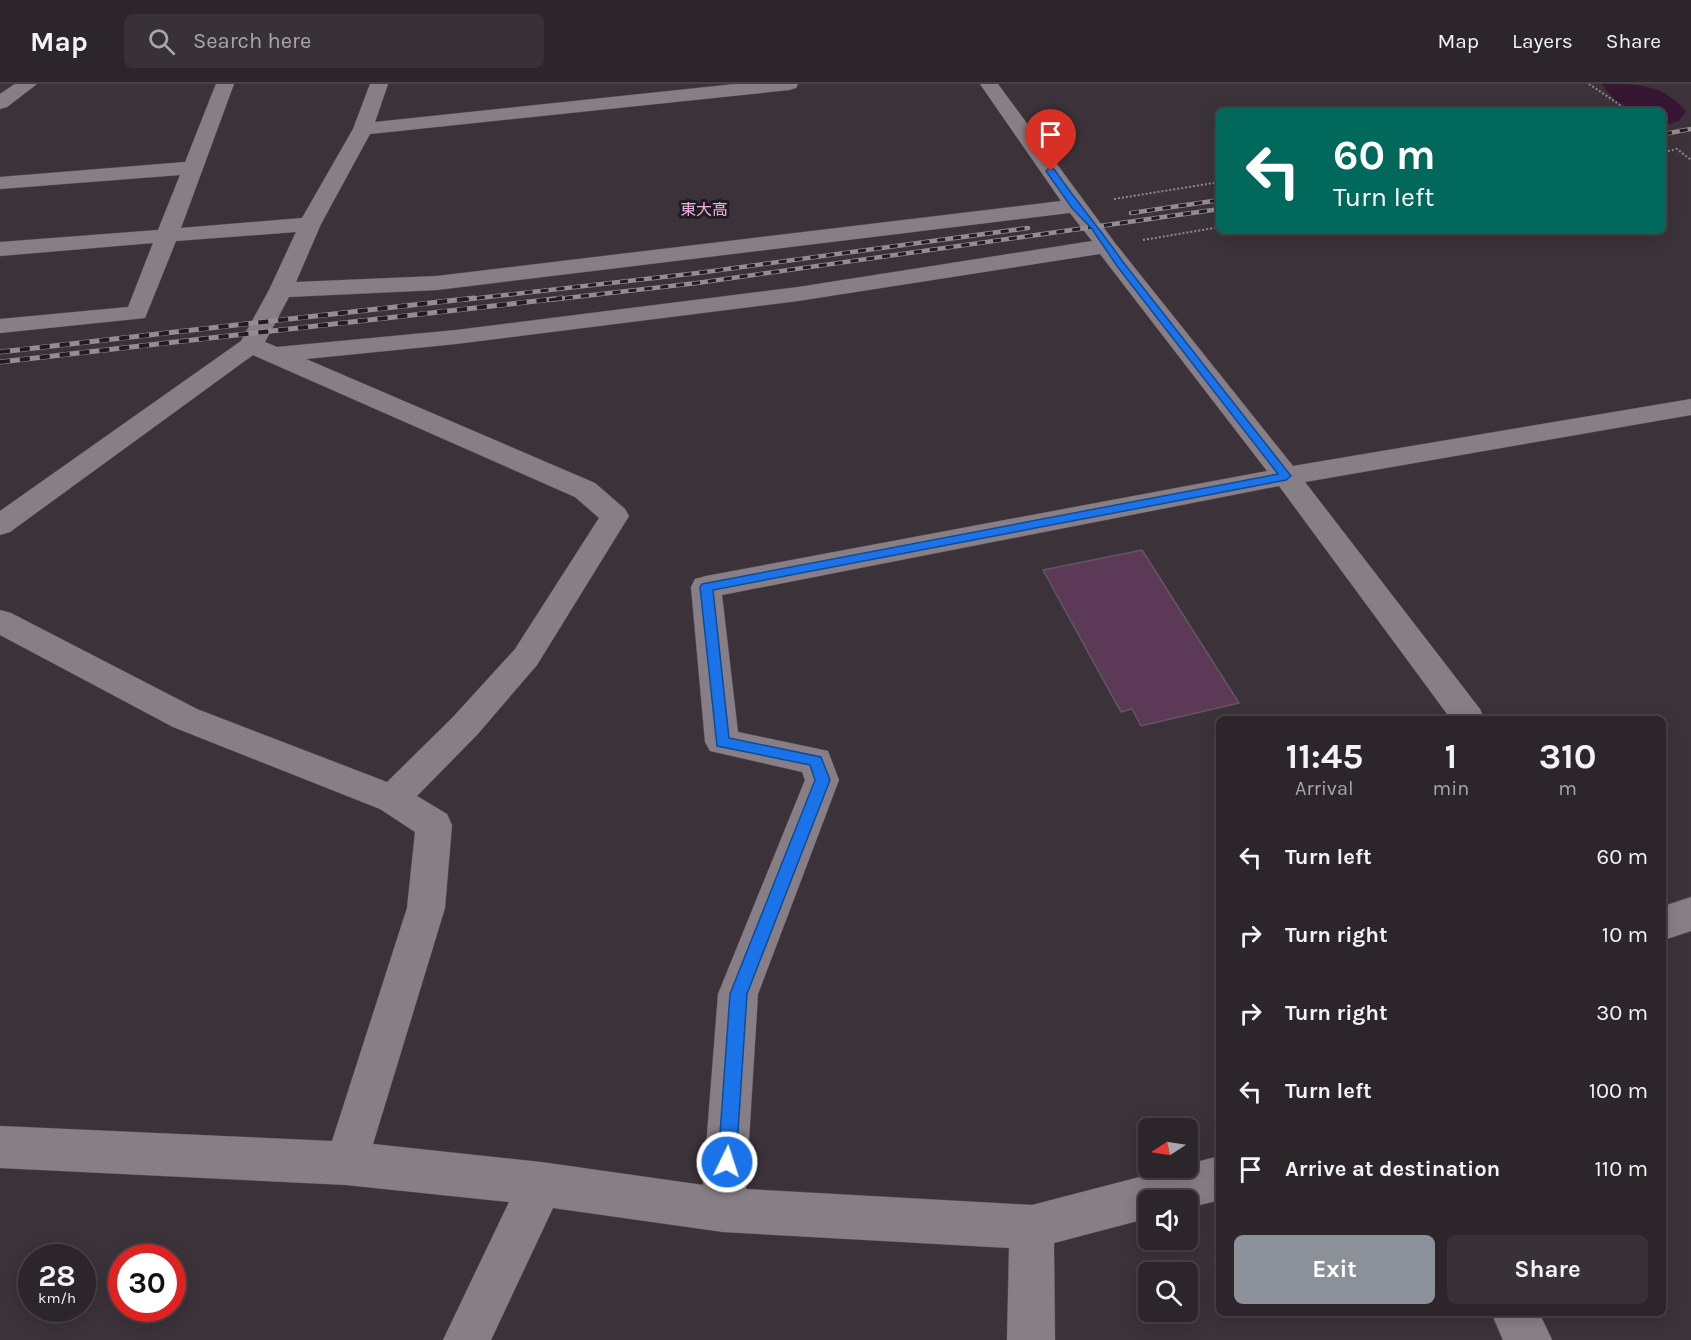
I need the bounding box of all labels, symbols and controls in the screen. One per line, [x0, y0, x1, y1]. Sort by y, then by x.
search box [124, 14, 544, 68]
text: Map [30, 25, 88, 58]
icon: search [145, 25, 178, 58]
text: Search here [193, 28, 311, 54]
text: Map [1437, 29, 1479, 53]
text: Layers [1512, 29, 1573, 53]
text: Share [1606, 29, 1661, 53]
pin [1025, 109, 1076, 171]
icon: arrive [1034, 118, 1067, 151]
text: 60 m [1333, 130, 1436, 180]
icon: left [1234, 132, 1312, 210]
text: Turn left [1333, 181, 1434, 213]
district label: 東大高 [680, 200, 728, 219]
text: 11:45 [1285, 735, 1363, 777]
text: 1 [1444, 735, 1457, 777]
text: 310 [1539, 735, 1597, 777]
text: Arrival [1295, 777, 1354, 800]
text: min [1433, 777, 1469, 800]
text: m [1558, 777, 1577, 800]
icon: left [1234, 841, 1267, 874]
text: Turn left [1285, 844, 1372, 870]
text: 60 m [1597, 844, 1648, 870]
icon: right [1234, 919, 1267, 952]
text: Turn right [1285, 922, 1388, 948]
text: 10 m [1602, 922, 1648, 948]
icon: right [1234, 997, 1267, 1030]
text: Turn right [1285, 1000, 1388, 1026]
text: 30 m [1596, 1000, 1648, 1026]
icon: left [1234, 1075, 1267, 1108]
text: Turn left [1285, 1078, 1372, 1104]
text: 100 m [1589, 1078, 1648, 1104]
north arrow [1138, 1118, 1198, 1178]
map controls [1138, 1118, 1198, 1322]
position arrow [695, 1130, 759, 1194]
icon: arrive [1234, 1153, 1267, 1186]
text: Arrive at destination [1285, 1156, 1500, 1182]
text: 110 m [1595, 1156, 1648, 1182]
button: sound [1138, 1190, 1198, 1250]
button: Exit [1234, 1235, 1435, 1304]
button: Share [1447, 1235, 1648, 1304]
speed limit sign: 30 [108, 1244, 186, 1322]
text: 28 [38, 1258, 76, 1294]
button: search [1138, 1262, 1198, 1322]
text: km/h [38, 1289, 76, 1307]

